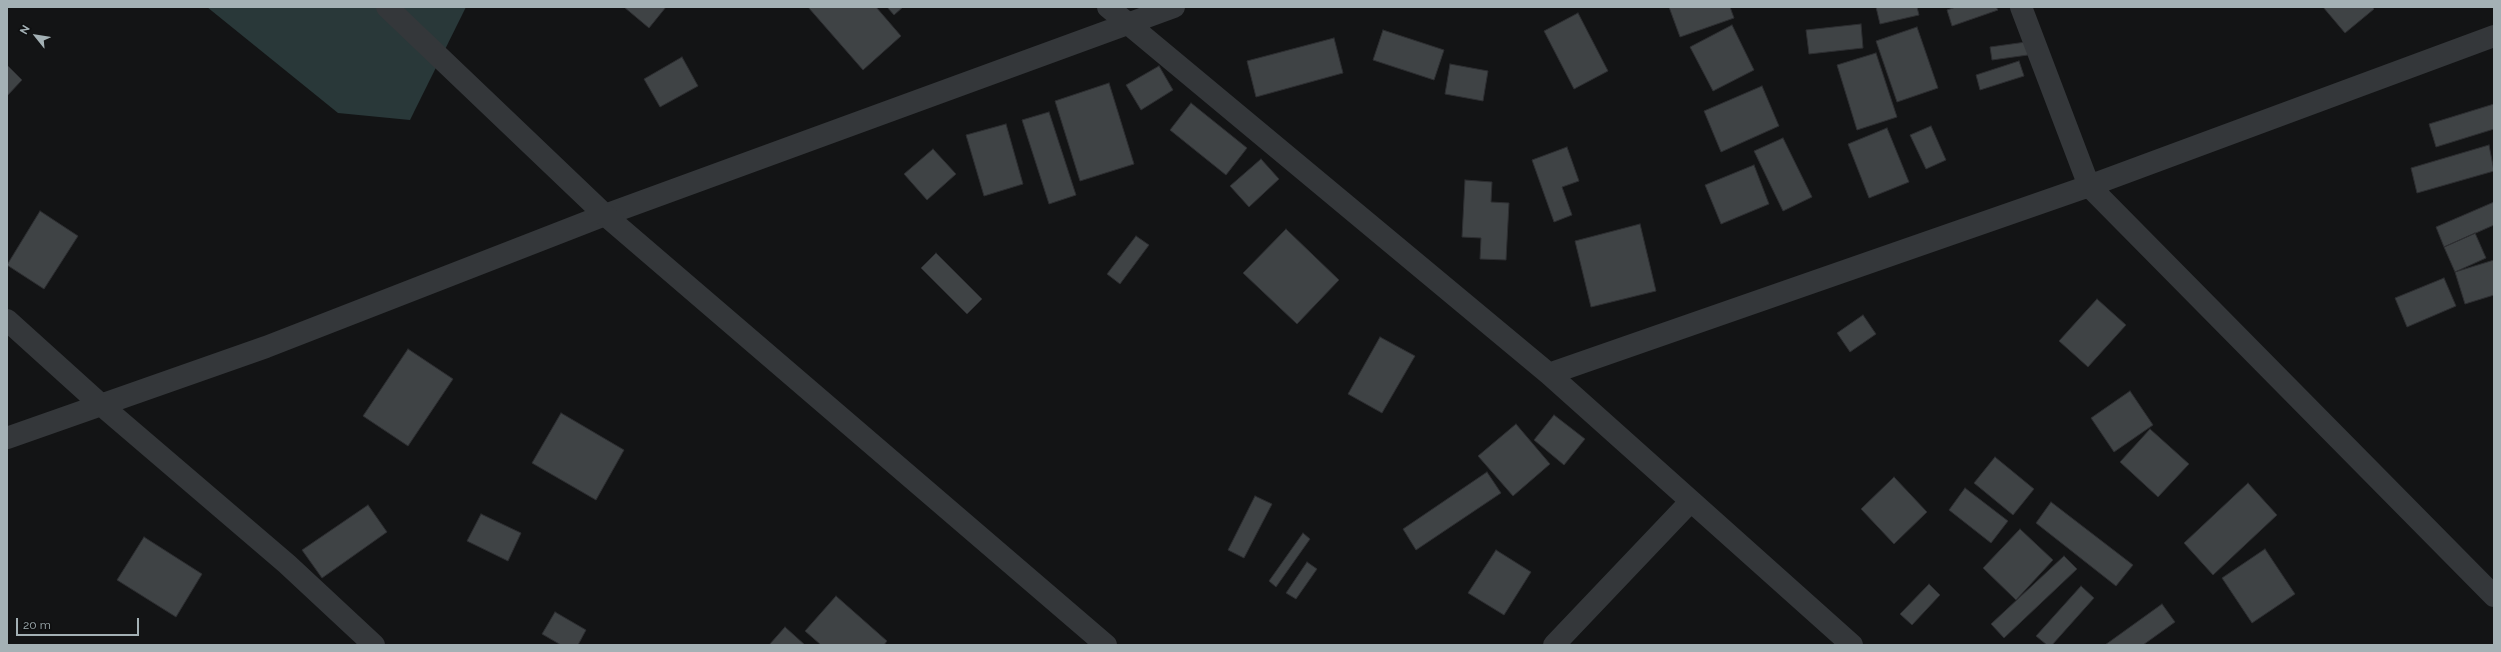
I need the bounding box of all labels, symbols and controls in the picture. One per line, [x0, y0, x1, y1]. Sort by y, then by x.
north arrow [16, 16, 56, 56]
text: N [17, 23, 33, 37]
scale bar [18, 610, 141, 636]
text: 20 m [23, 618, 51, 632]

